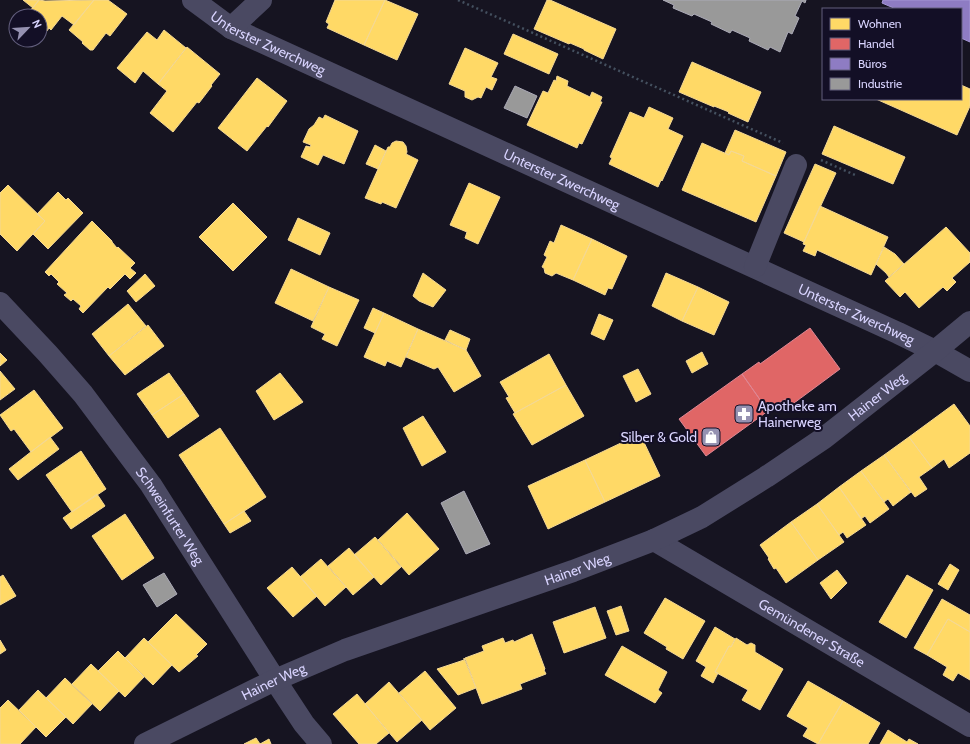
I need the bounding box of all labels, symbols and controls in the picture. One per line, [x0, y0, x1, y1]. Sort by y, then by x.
street label: Unterster Zwerchweg [207, 7, 329, 79]
north arrow [8, 8, 48, 48]
legend [822, 8, 962, 100]
text: Wohnen [858, 16, 902, 31]
text: N [29, 17, 45, 30]
text: Handel [858, 36, 895, 51]
text: Büros [858, 56, 887, 71]
text: Industrie [858, 76, 902, 91]
street label: Unterster Zwerchweg [501, 145, 624, 214]
street label: Unterster Zwerchweg [795, 280, 919, 349]
street label: Hainer Weg [844, 368, 910, 425]
place label: Apotheke am Hainerweg [758, 397, 837, 431]
pharmacy icon: Apotheke am Hainerweg [733, 403, 755, 425]
shop icon: Silber & Gold [700, 426, 722, 448]
place label: Silber & Gold [620, 428, 697, 446]
street label: Schweinfurter Weg [132, 463, 209, 569]
street label: Hainer Weg [542, 548, 614, 589]
street label: Gemündener Straße [755, 595, 868, 671]
street label: Hainer Weg [238, 659, 309, 704]

